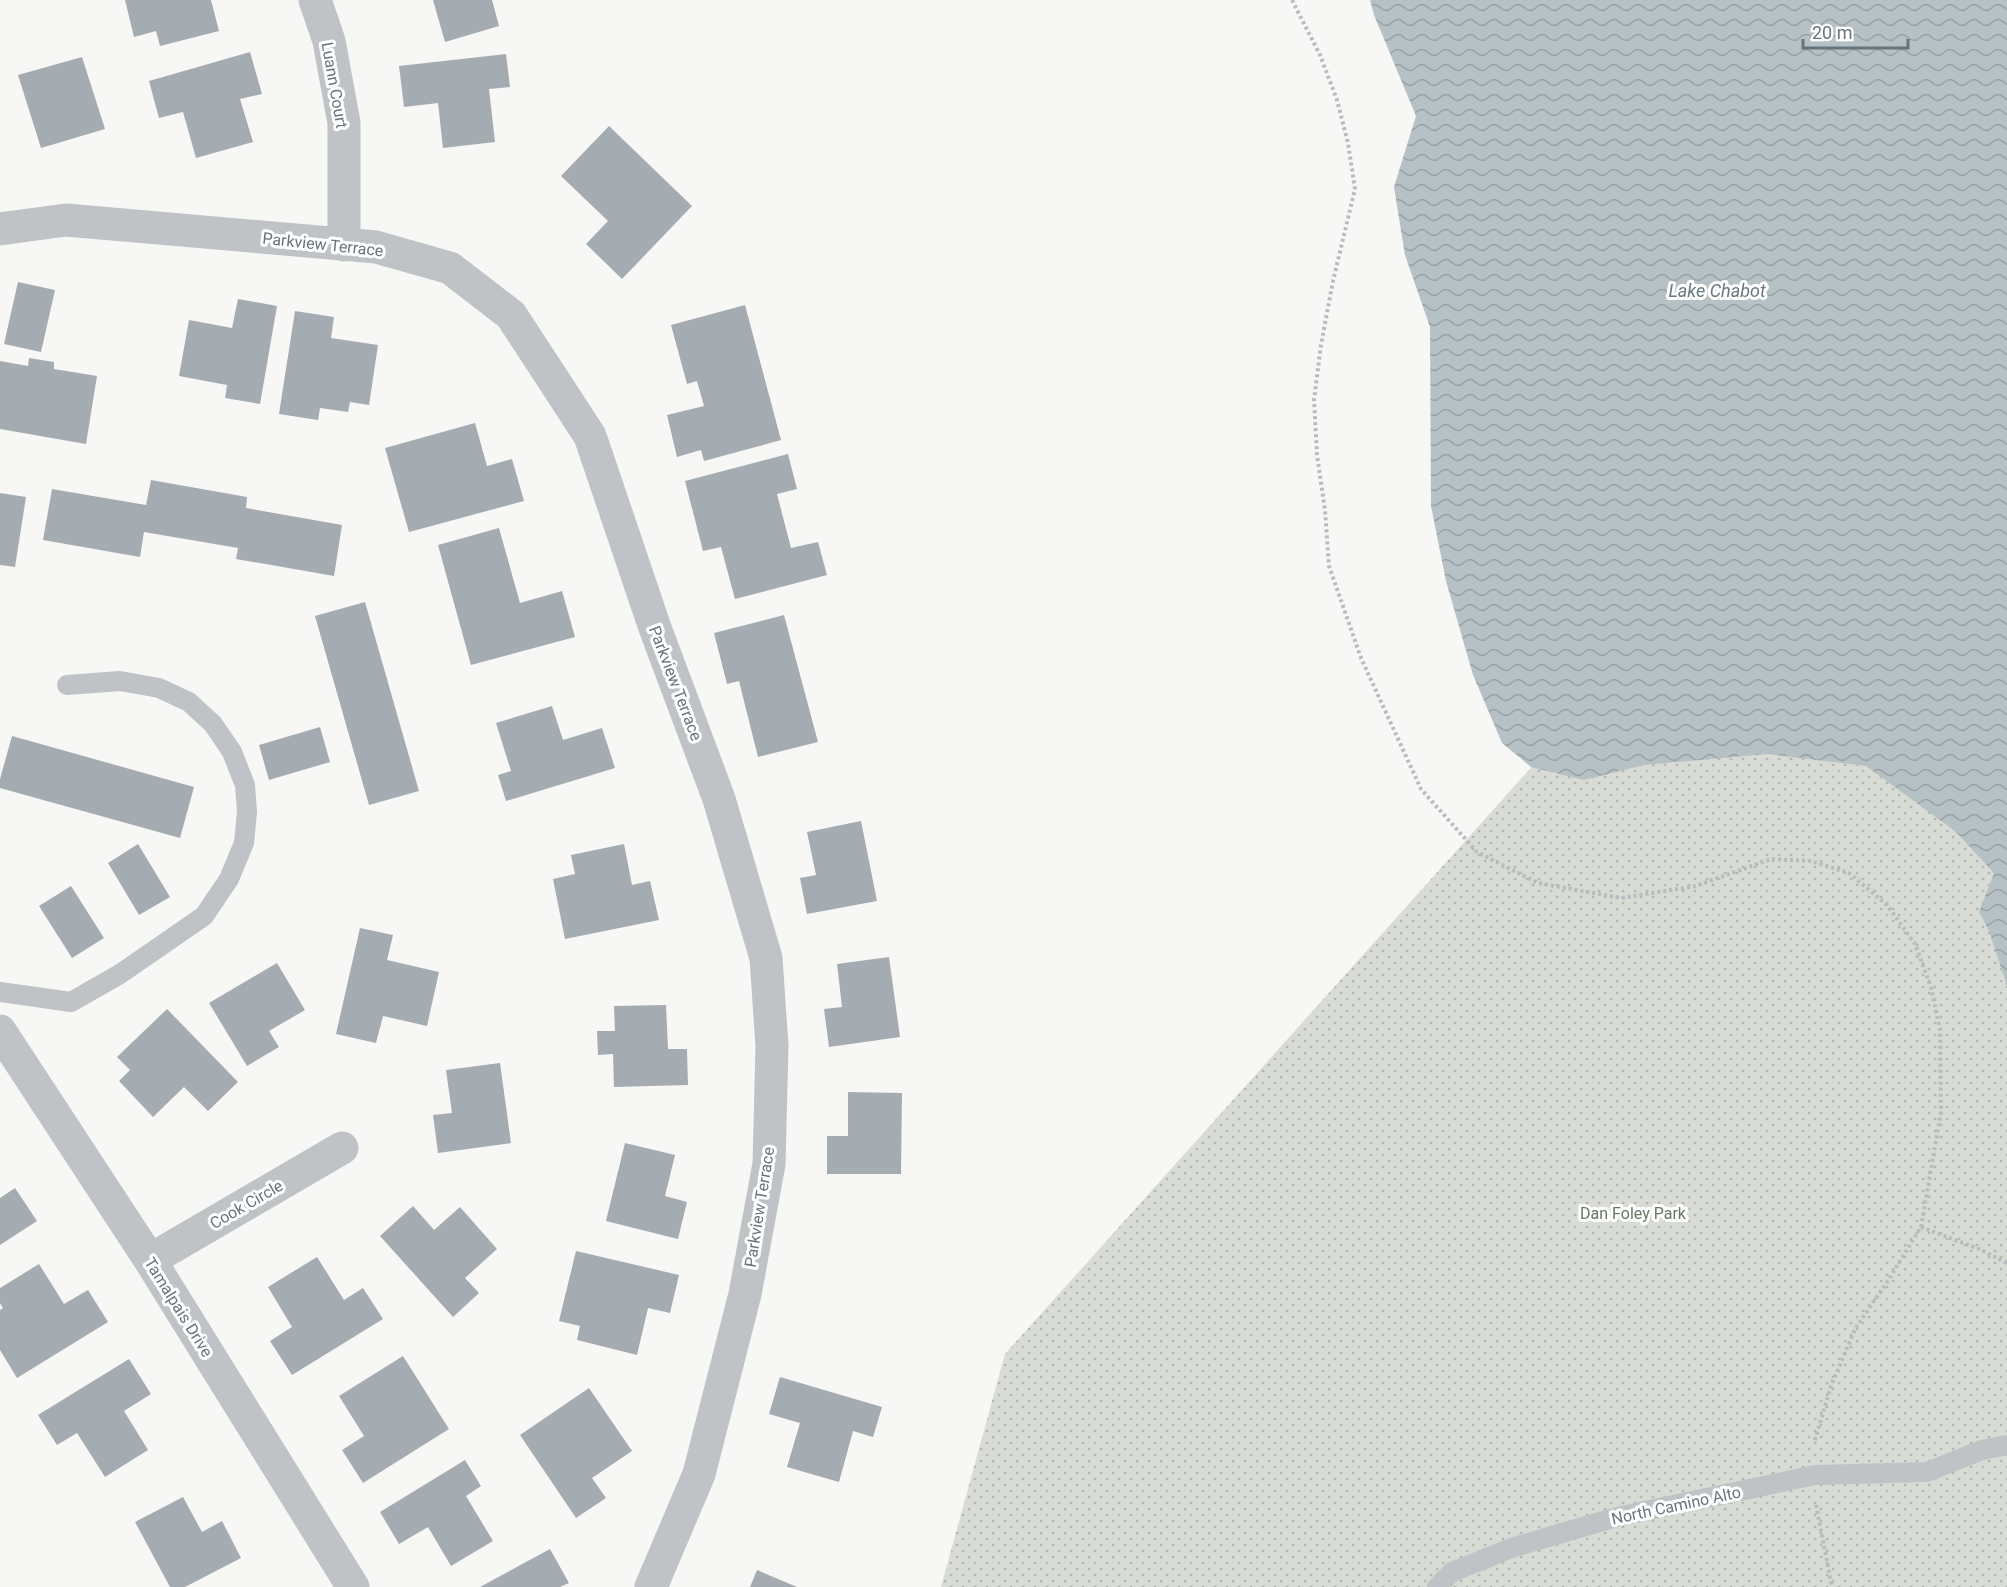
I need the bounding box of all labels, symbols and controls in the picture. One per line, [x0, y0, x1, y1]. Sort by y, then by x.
scale bar [1803, 12, 1908, 50]
text: 20 m [1812, 22, 1852, 43]
street label: Luann Court [318, 41, 351, 129]
street label: Parkview Terrace [262, 229, 384, 260]
water label: Lake Chabot [1668, 280, 1766, 301]
street label: Parkview Terrace [645, 623, 706, 743]
street label: Parkview Terrace [741, 1146, 778, 1269]
street label: Cook Circle [206, 1176, 286, 1233]
park label: Dan Foley Park [1580, 1204, 1687, 1223]
street label: Tamalpais Drive [140, 1254, 217, 1361]
street label: North Camino Alto [1610, 1482, 1743, 1528]

